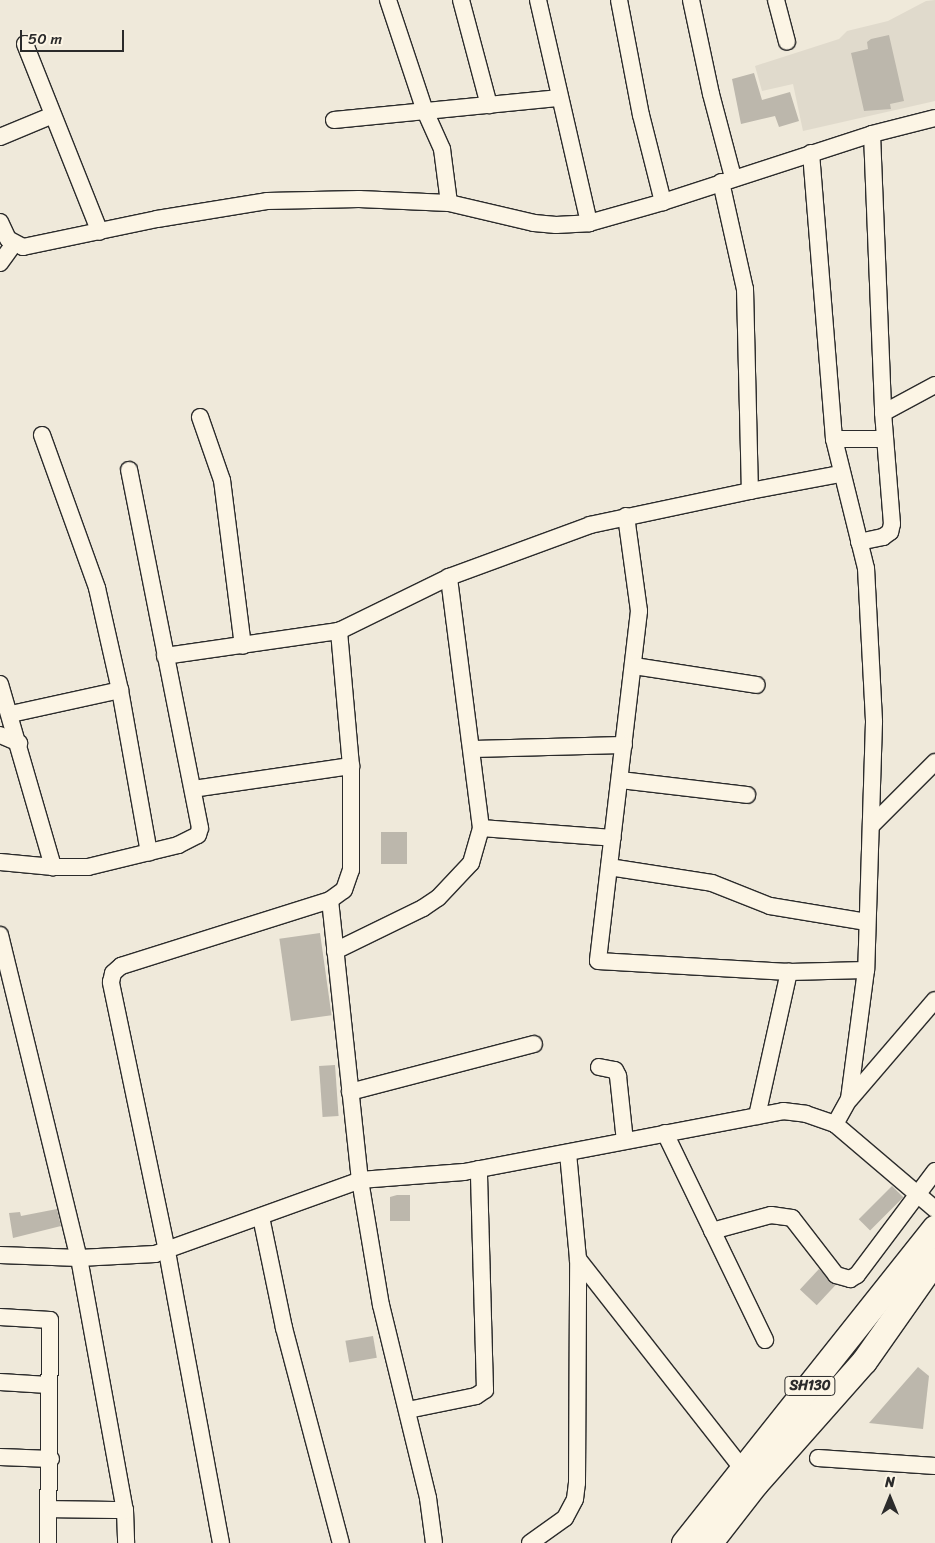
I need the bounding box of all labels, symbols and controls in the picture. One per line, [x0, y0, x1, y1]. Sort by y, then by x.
scale bar [22, 20, 126, 52]
text: 50 m [28, 26, 62, 52]
road number: SH130 [784, 1374, 836, 1398]
text: N [885, 1470, 895, 1495]
north arrow [865, 1473, 915, 1523]

